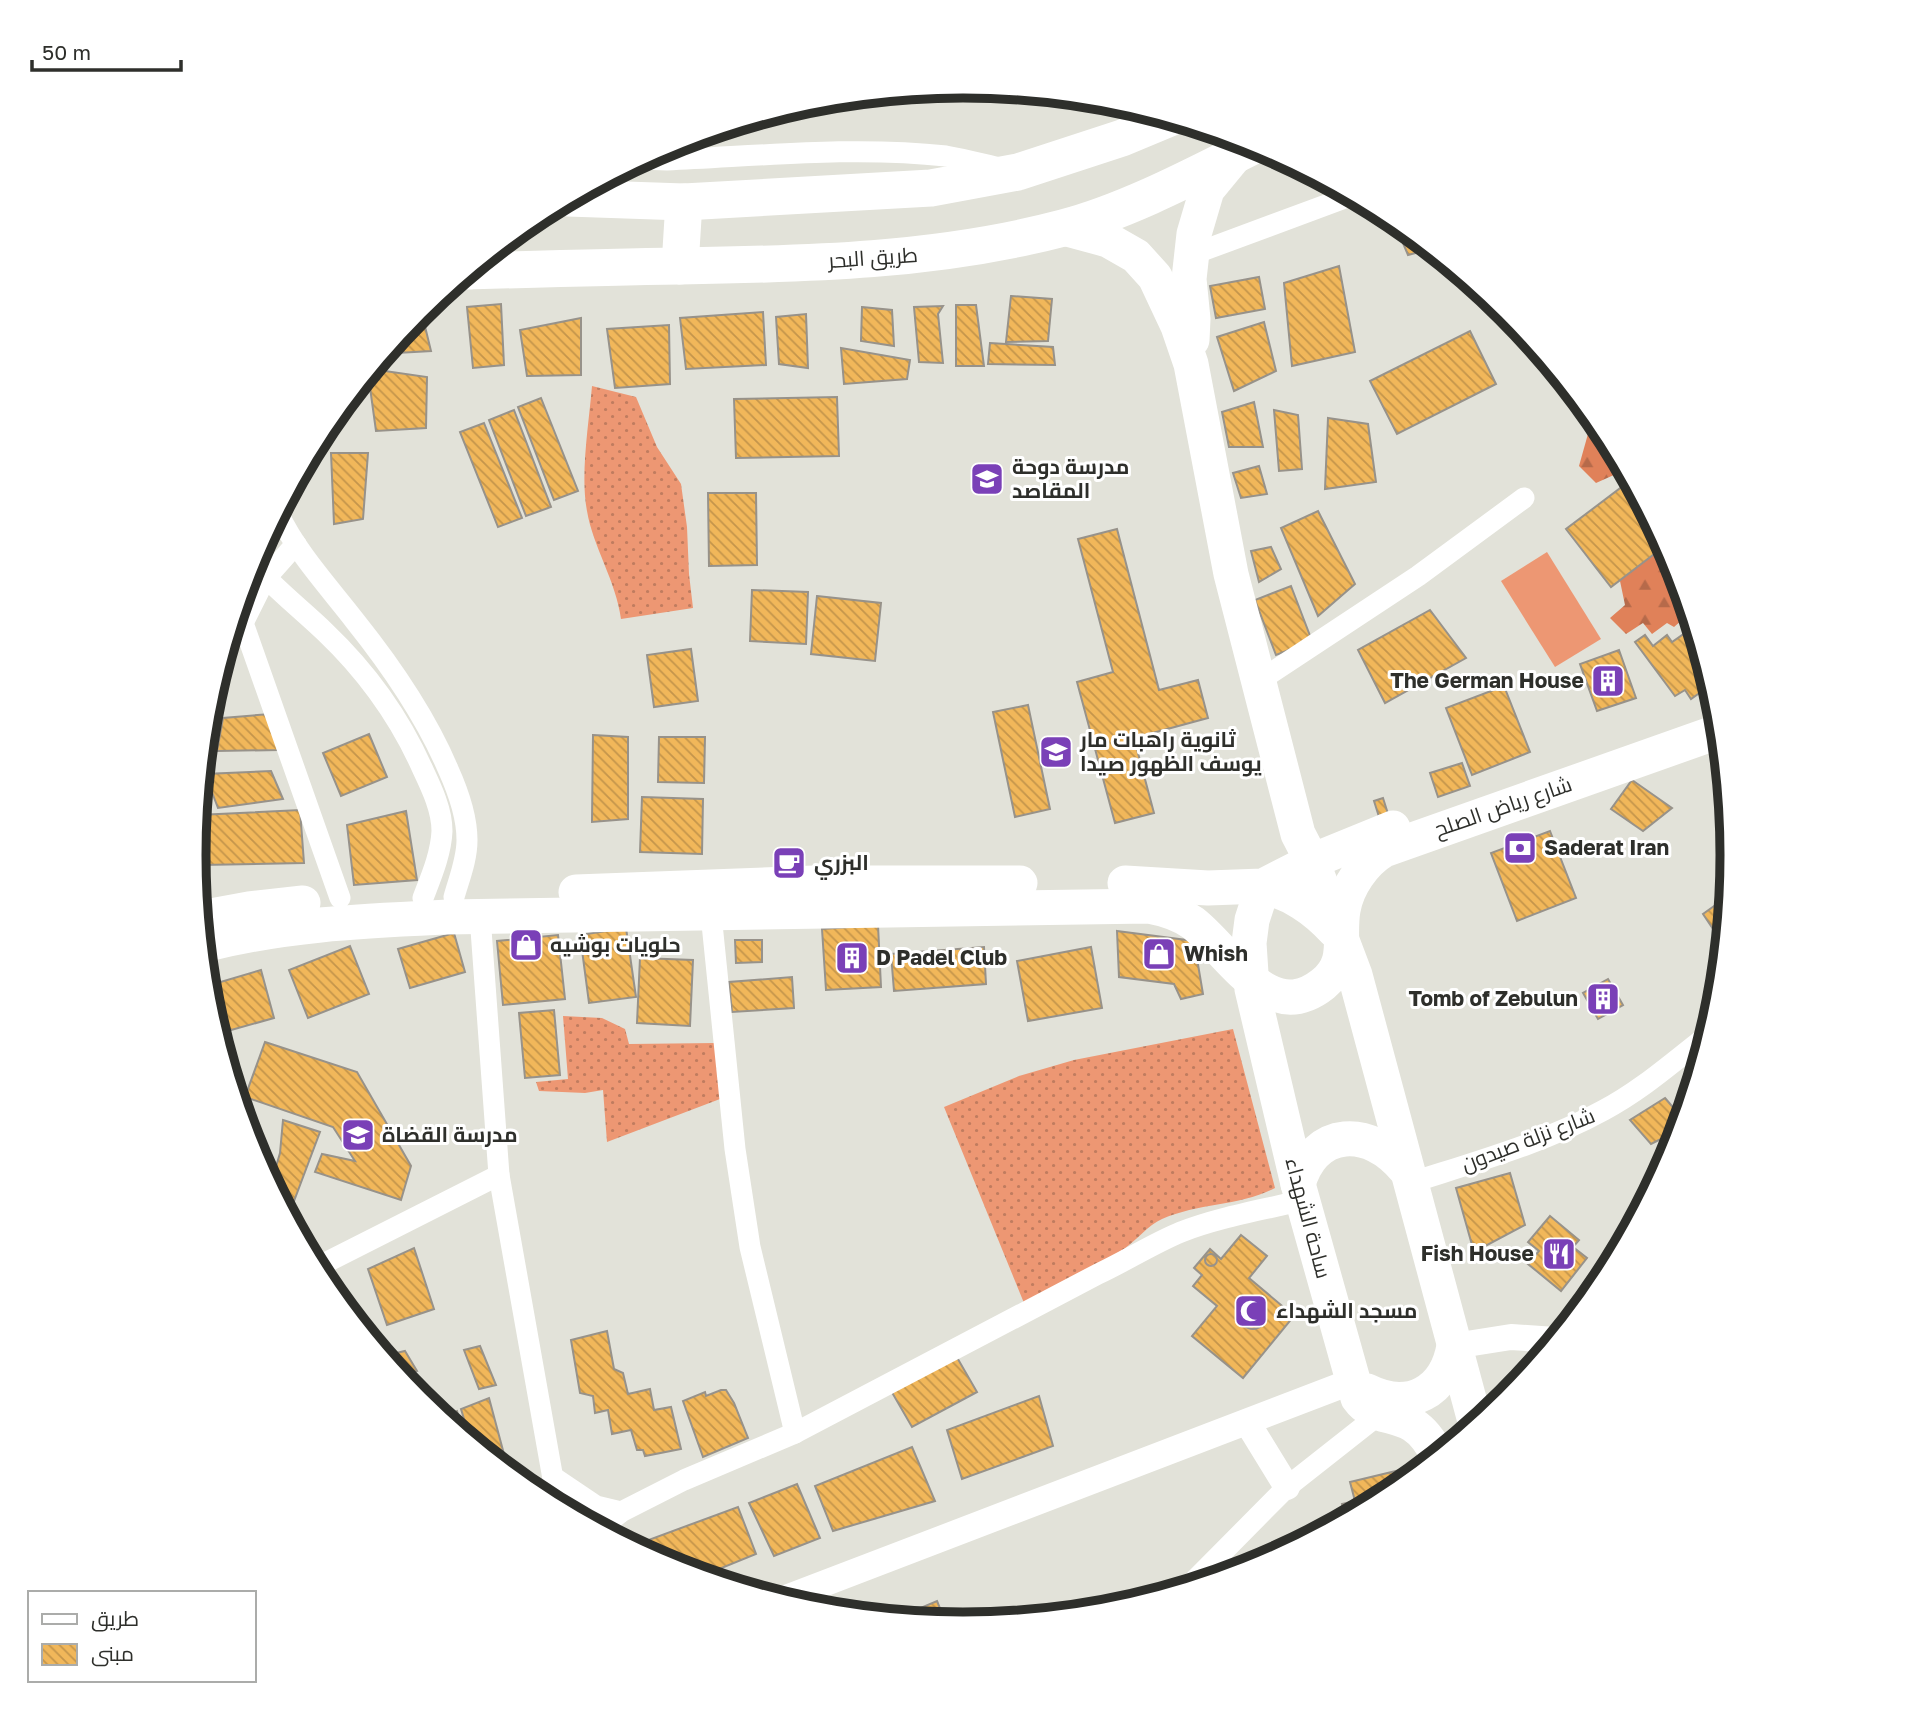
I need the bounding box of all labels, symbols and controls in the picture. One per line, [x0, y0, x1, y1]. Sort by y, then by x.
scale bar [32, 28, 180, 72]
text: 50 m [42, 39, 91, 65]
street label: طريق البحر [826, 241, 919, 274]
place label: مدرسة دوحة المقاصد [1012, 453, 1129, 503]
school or university icon: مدرسة دوحة المقاصد [968, 460, 1006, 498]
building icon: The German House [1589, 662, 1627, 700]
place label: The German House [1390, 667, 1584, 693]
place label: ثانوية راهبات مار يوسف الظهور صيدا [1079, 726, 1262, 777]
school or university icon: ثانوية راهبات مار يوسف الظهور صيدا [1037, 733, 1075, 771]
street label: شارع رياض الصلح [1430, 770, 1576, 844]
bank icon: Saderat Iran [1501, 829, 1539, 867]
place label: Saderat Iran [1544, 834, 1669, 860]
cafe icon: البزري [770, 844, 808, 882]
place label: البزري [814, 849, 869, 880]
shop icon: حلويات بوشيه [507, 926, 545, 964]
place label: حلويات بوشيه [550, 931, 681, 958]
shop icon: Whish [1140, 935, 1178, 973]
building icon: D Padel Club [833, 939, 871, 977]
place label: Whish [1184, 940, 1248, 966]
place label: D Padel Club [876, 944, 1007, 970]
building icon: Tomb of Zebulun [1584, 980, 1622, 1018]
place label: Tomb of Zebulun [1408, 985, 1578, 1011]
street label: شارع نزلة صيدون [1457, 1102, 1599, 1178]
school or university icon: مدرسة القضاة [339, 1116, 377, 1154]
place label: مدرسة القضاة [382, 1121, 518, 1147]
street label: ساحة الشهداء [1279, 1154, 1338, 1281]
restaurant icon: Fish House [1540, 1235, 1578, 1273]
place label: Fish House [1421, 1240, 1534, 1266]
mosque icon: مسجد الشهداء [1232, 1292, 1270, 1330]
place label: مسجد الشهداء [1276, 1297, 1417, 1324]
legend [28, 1591, 256, 1682]
text: طريق [91, 1605, 139, 1632]
text: مبنى [91, 1640, 134, 1667]

